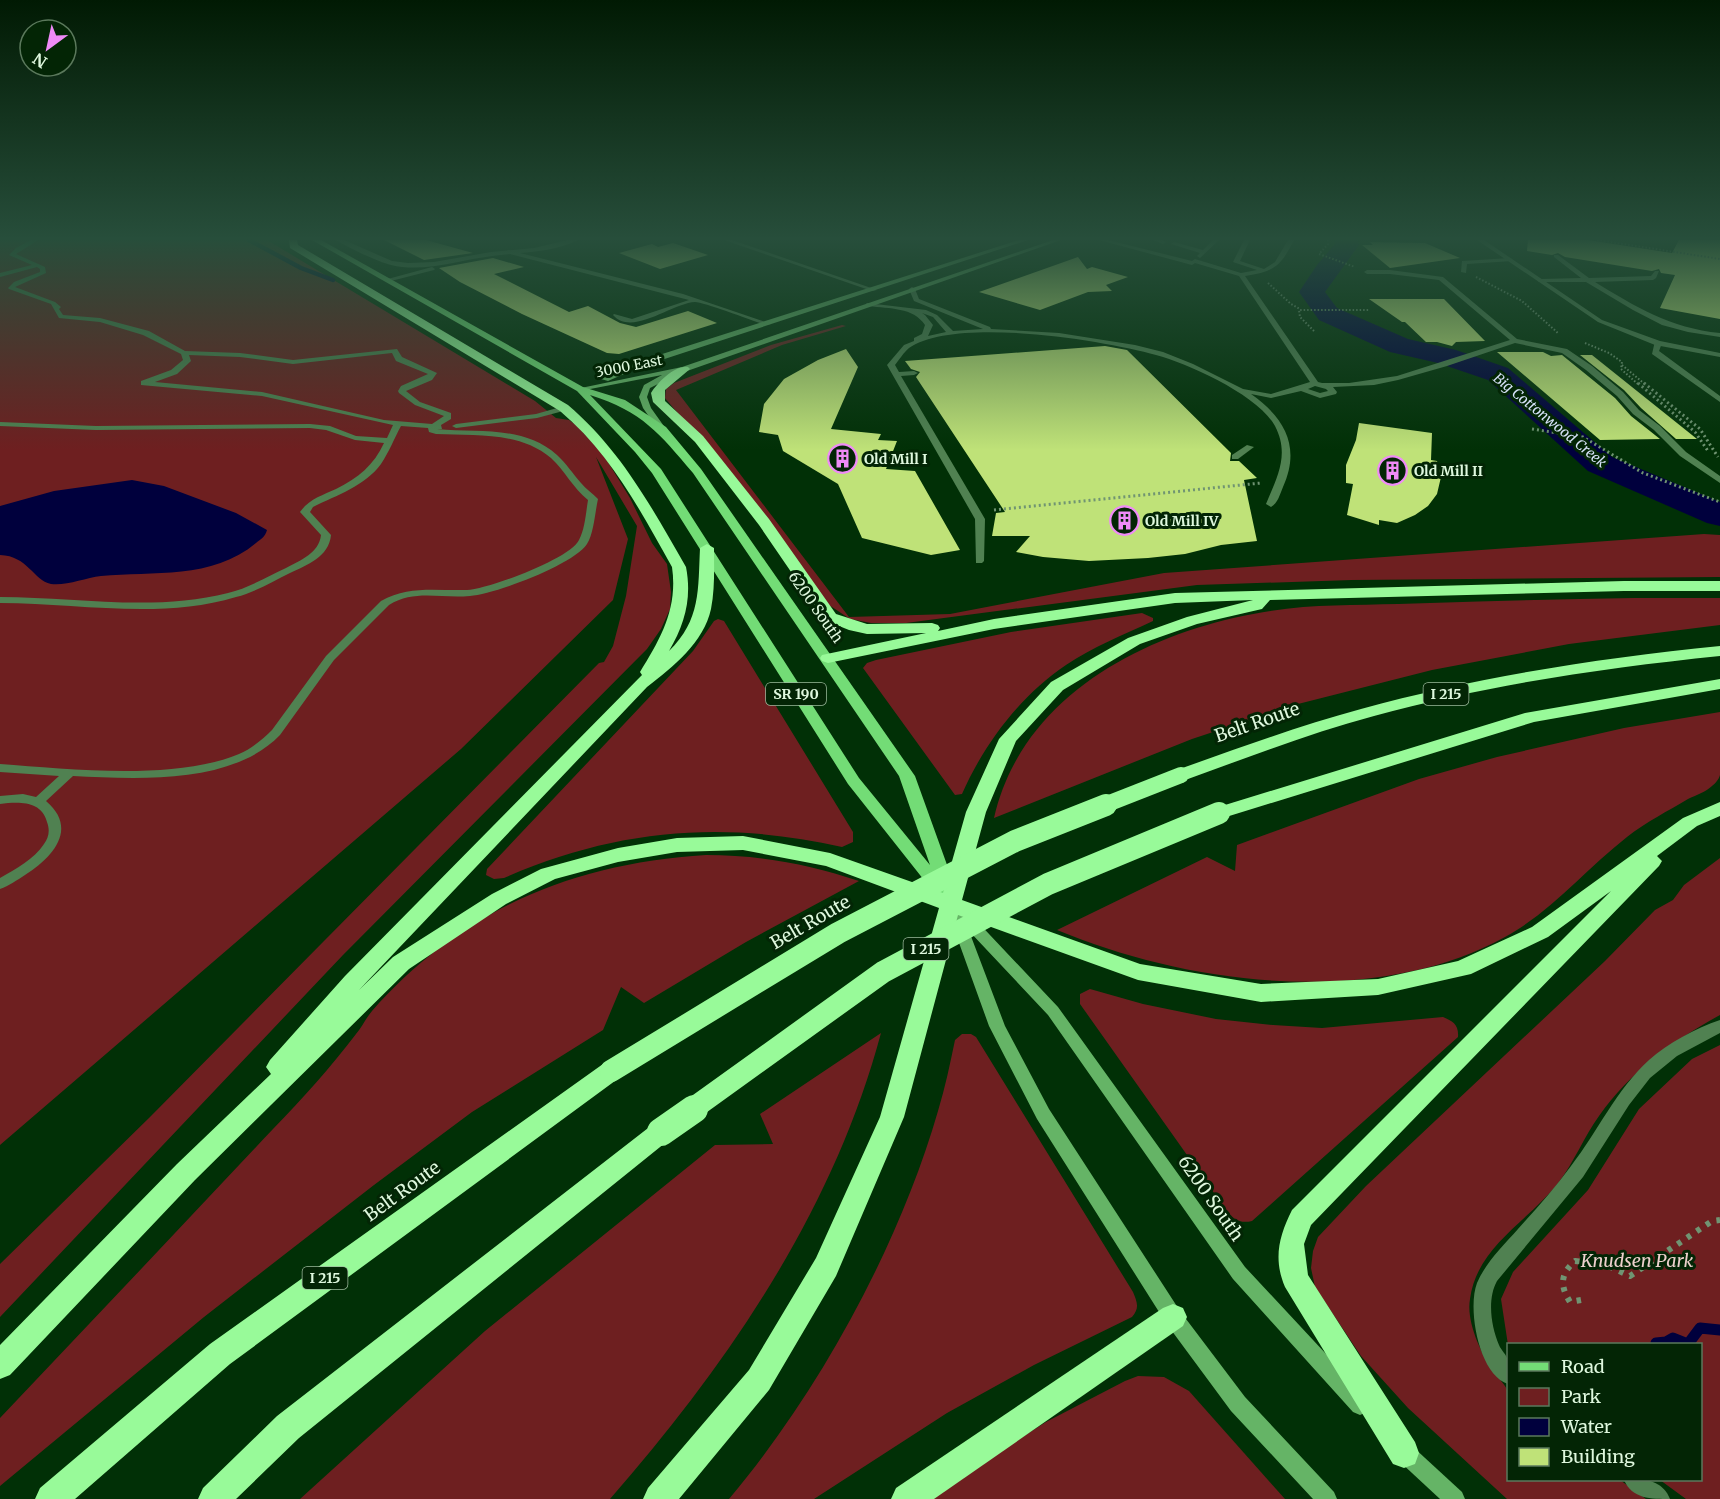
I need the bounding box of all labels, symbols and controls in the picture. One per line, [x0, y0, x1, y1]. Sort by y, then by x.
north arrow [18, 18, 78, 78]
text: N [29, 49, 51, 72]
street label: 3000 East [594, 351, 664, 381]
water label: Big Cottonwood Creek [1490, 369, 1610, 471]
building icon: Old Mill I [827, 443, 859, 475]
place label: Old Mill I [864, 450, 928, 468]
building icon: Old Mill II [1377, 455, 1409, 487]
place label: Old Mill II [1414, 462, 1484, 480]
building icon: Old Mill IV [1108, 505, 1140, 537]
place label: Old Mill IV [1145, 512, 1219, 530]
street label: 6200 South [784, 568, 848, 646]
road number: SR 190 [766, 683, 826, 705]
road number: I 215 [1424, 683, 1468, 705]
street label: Belt Route [1211, 697, 1303, 747]
street label: Belt Route [766, 890, 854, 954]
road number: I 215 [904, 938, 948, 960]
street label: 6200 South [1173, 1151, 1249, 1245]
street label: Belt Route [359, 1156, 445, 1226]
park label: Knudsen Park [1580, 1249, 1694, 1272]
road number: I 215 [302, 1267, 348, 1289]
legend [1507, 1343, 1702, 1481]
text: Road [1561, 1355, 1605, 1378]
text: Park [1561, 1385, 1602, 1408]
text: Water [1560, 1415, 1612, 1438]
text: Building [1561, 1445, 1635, 1468]

